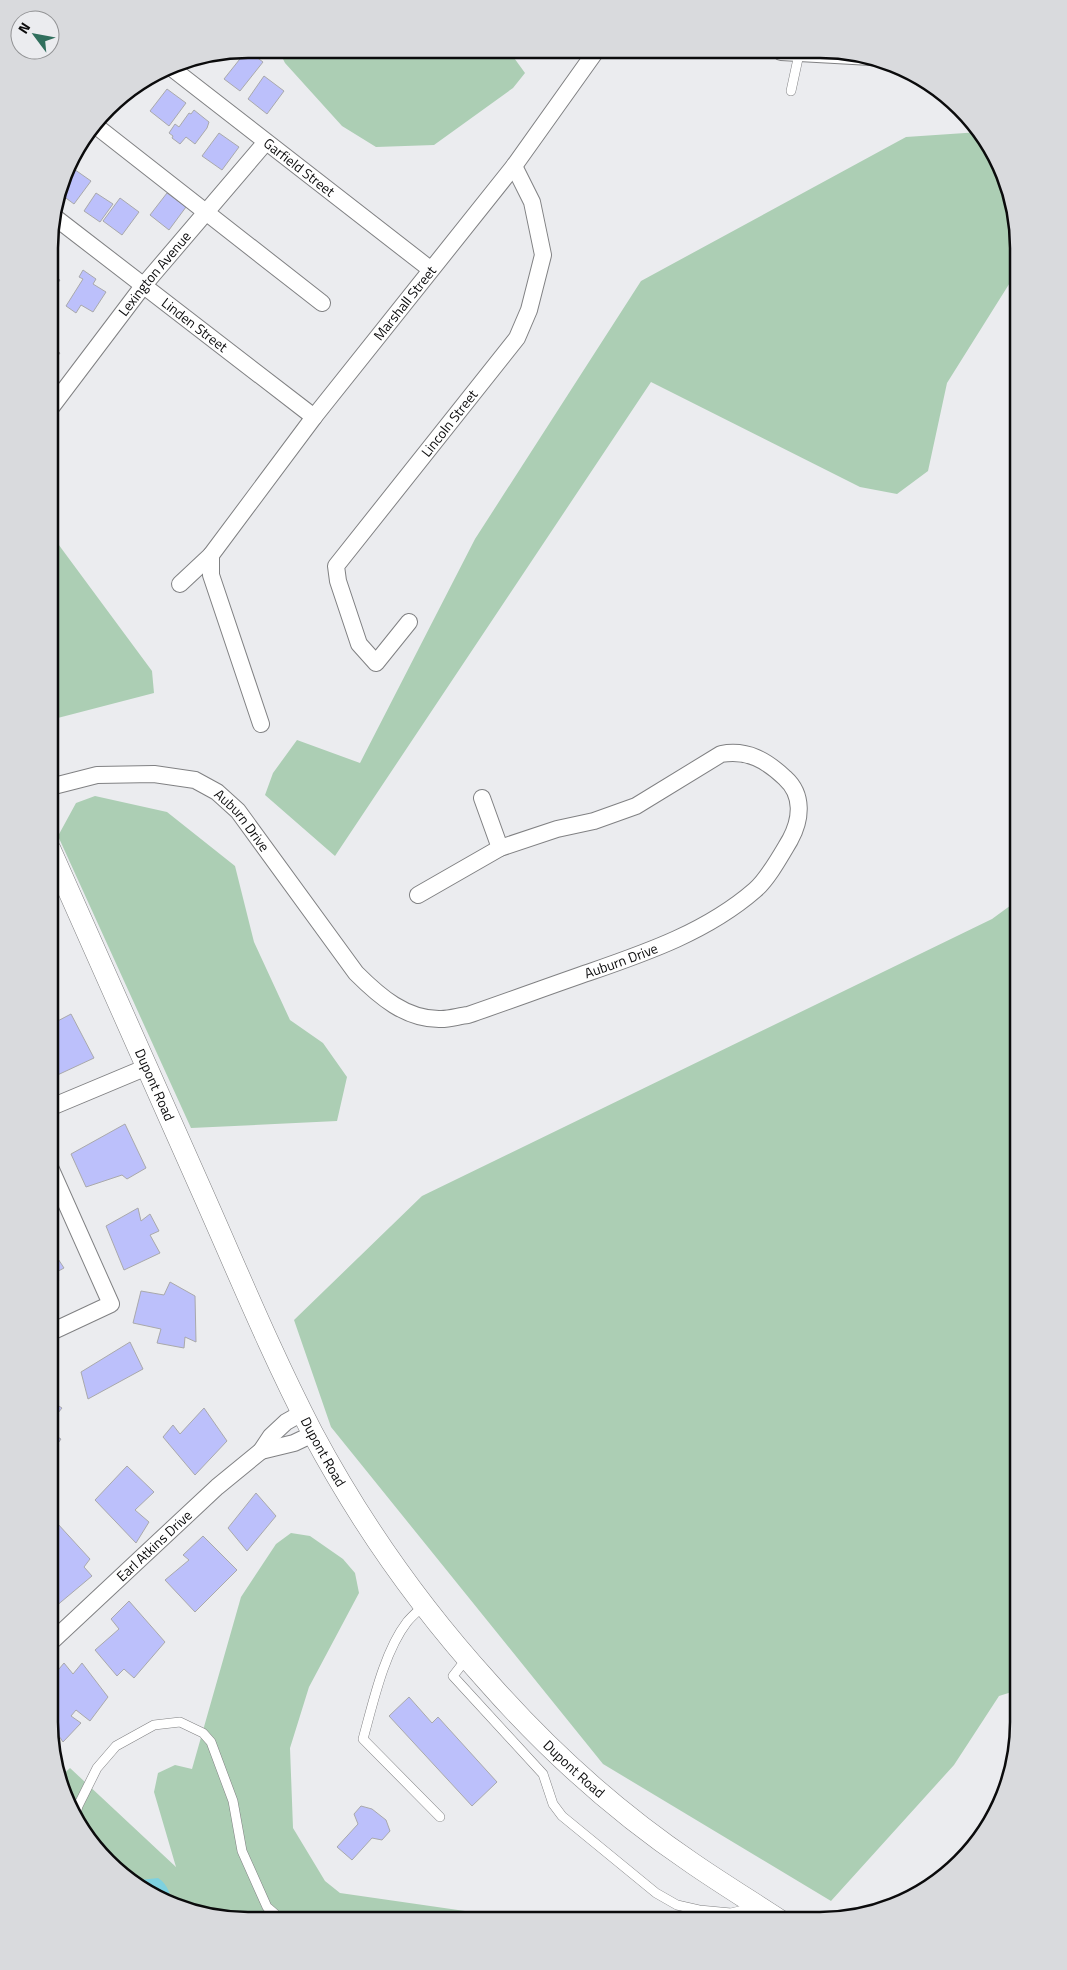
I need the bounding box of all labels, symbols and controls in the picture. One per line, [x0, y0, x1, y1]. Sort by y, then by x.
north arrow [10, 10, 60, 60]
text: N [12, 18, 35, 38]
street label: Garfield Street [259, 132, 340, 201]
street label: Lexington Avenue [113, 226, 195, 320]
street label: Marshall Street [368, 261, 441, 345]
street label: Linden Street [157, 292, 232, 357]
street label: Lincoln Street [416, 385, 482, 461]
street label: Auburn Drive [210, 784, 275, 856]
street label: Auburn Drive [581, 937, 661, 983]
street label: Dupont Road [130, 1045, 180, 1124]
street label: Dupont Road [296, 1413, 352, 1490]
street label: Earl Atkins Drive [111, 1505, 196, 1586]
street label: Dupont Road [539, 1735, 610, 1802]

